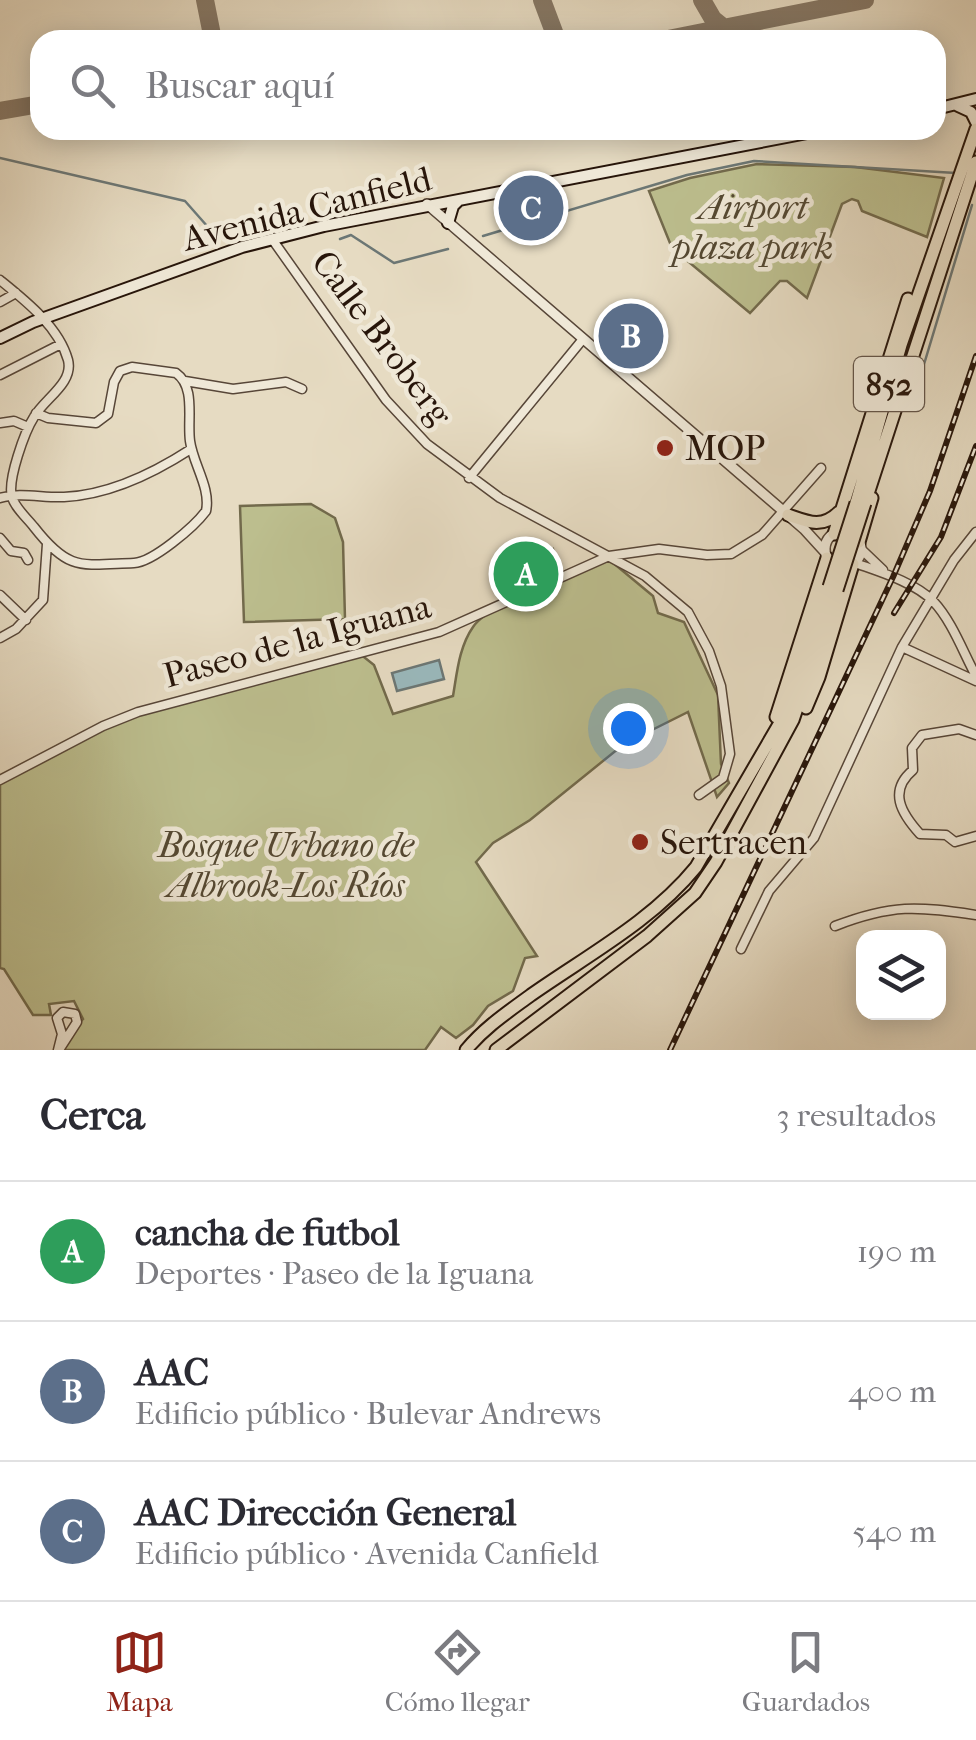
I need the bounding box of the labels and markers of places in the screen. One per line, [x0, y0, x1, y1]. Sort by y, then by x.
pin: C [498, 170, 564, 246]
pin: B [598, 298, 664, 374]
place label: MOP [685, 428, 765, 469]
marker: MOP [654, 437, 676, 459]
pin: A [494, 536, 558, 612]
place label: Sertracen [660, 822, 807, 863]
marker: Sertracen [629, 831, 651, 853]

